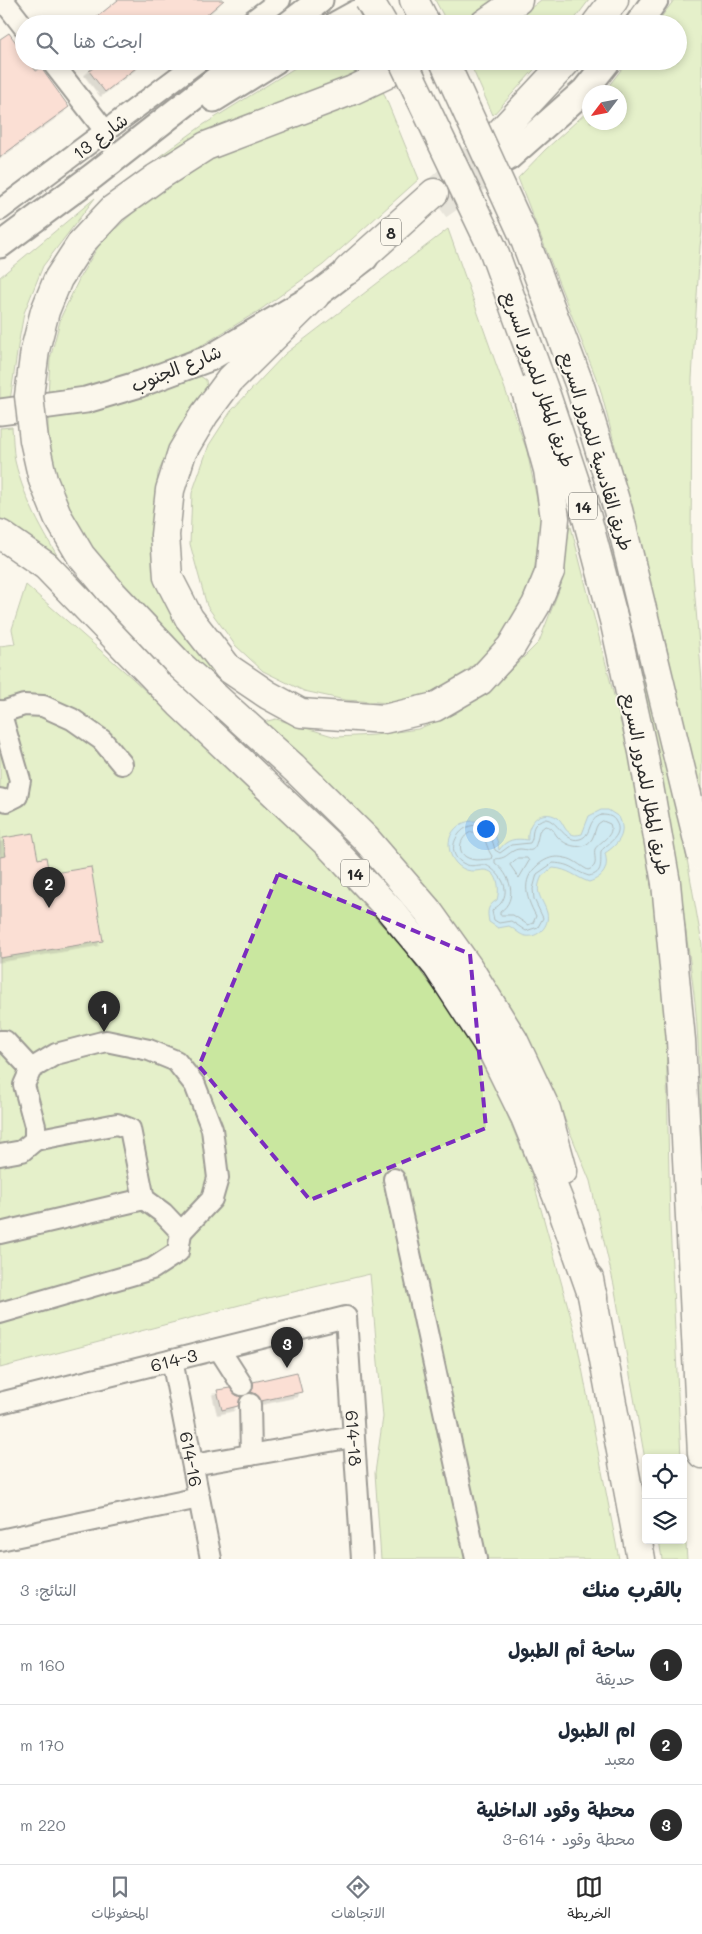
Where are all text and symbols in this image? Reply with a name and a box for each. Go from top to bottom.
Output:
search box [15,15,687,70]
text: ابحث هنا [73,28,143,53]
icon: search [33,29,61,57]
north arrow [582,85,627,130]
street label: شارع 13 [67,107,133,165]
road number: 8 [381,218,401,246]
street label: طريق المطار للمرور السريع [496,287,581,471]
street label: شارع الجنوب [127,339,225,398]
street label: طريق القادسية للمرور السريع [553,348,639,554]
road number: 14 [569,492,597,520]
street label: طريق المطار للمرور السريع [616,691,676,878]
your location [473,816,499,842]
road number: 14 [341,860,369,886]
pin: 2 [33,867,65,908]
pin: 1 [88,991,120,1032]
pin: 3 [271,1327,303,1368]
street label: 614-3 [148,1342,200,1377]
street label: 614-18 [340,1409,368,1467]
street label: 614-16 [174,1429,209,1489]
map controls [642,1454,687,1544]
button: locate [642,1454,687,1499]
button: layers [642,1499,687,1544]
text: بالقرب منك [582,1575,682,1602]
text: النتائج: 3 [20,1579,76,1600]
text: ساحة أم الطبول [508,1637,635,1662]
text: 160 m [20,1654,65,1675]
text: 1 [662,1654,670,1675]
text: حديقة [596,1668,635,1689]
text: ام الطبول [558,1717,635,1742]
text: 170 m [20,1734,64,1755]
text: 2 [662,1734,670,1755]
text: معبد [604,1748,635,1769]
text: محطة وقود الداخلية [476,1797,635,1822]
text: 220 m [20,1814,66,1835]
text: 3 [661,1814,671,1835]
text: محطة وقود · 614-3 [503,1828,635,1849]
tab: المحفوظات [91,1873,149,1926]
tab: الاتجاهات [331,1873,385,1926]
tab: الخريطة [567,1873,611,1926]

